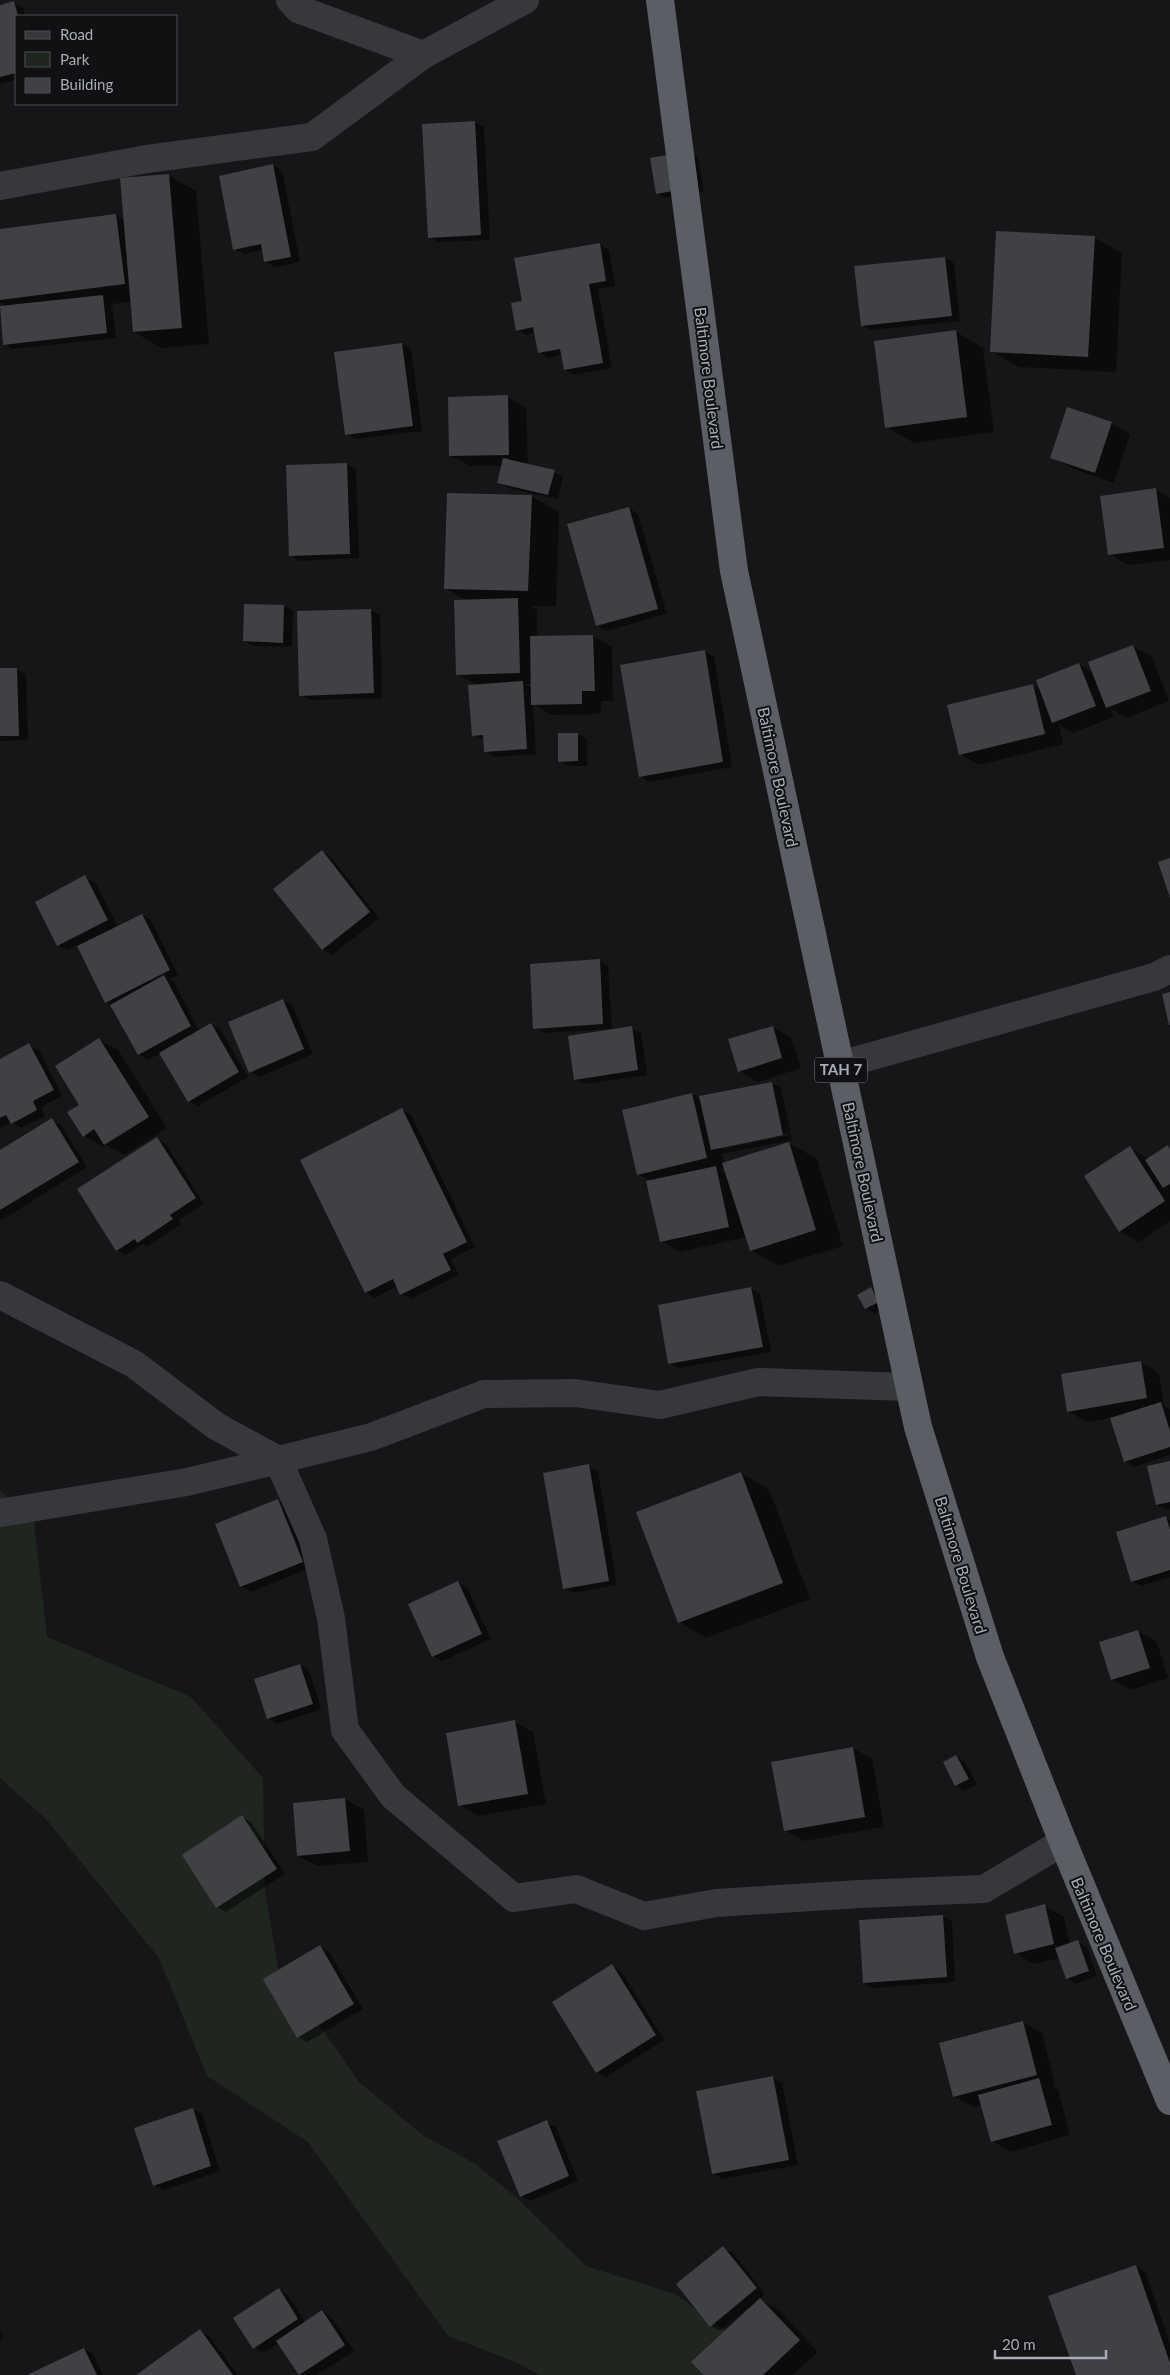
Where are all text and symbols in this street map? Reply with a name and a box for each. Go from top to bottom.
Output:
legend [15,15,178,105]
text: Road [60,25,93,43]
text: Park [60,50,90,68]
text: Building [60,75,113,93]
street label: Baltimore Boulevard [691,306,728,450]
street label: Baltimore Boulevard [754,705,803,849]
road number: TAH 7 [815,1058,867,1082]
street label: Baltimore Boulevard [839,1100,888,1244]
street label: Baltimore Boulevard [932,1494,991,1636]
street label: Baltimore Boulevard [1068,1874,1141,2013]
scale bar [995,2328,1106,2360]
text: 20 m [1002,2335,1036,2353]

